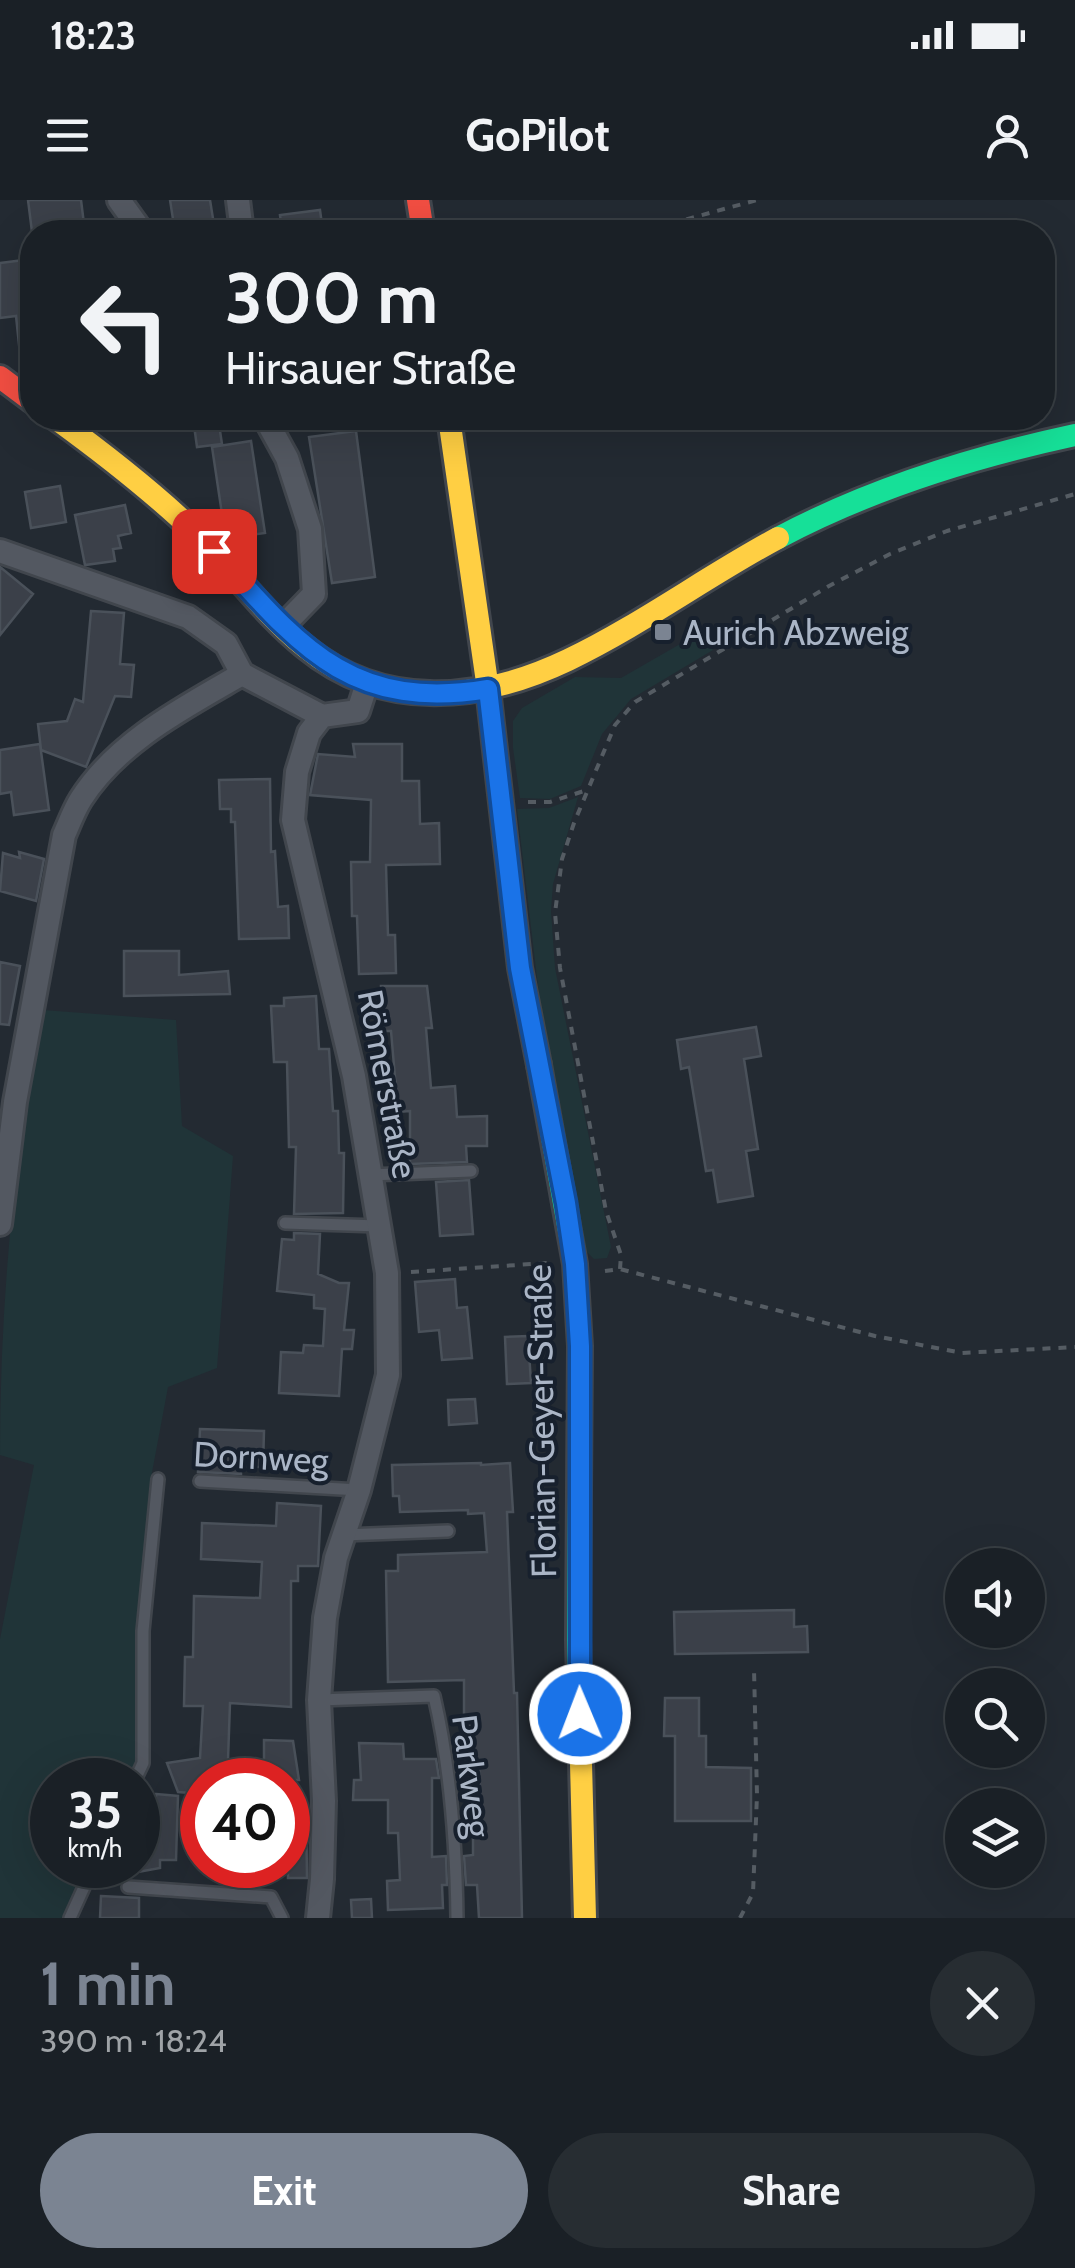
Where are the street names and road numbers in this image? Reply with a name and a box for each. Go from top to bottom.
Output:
street label: Römerstraße [349,986,427,1182]
street label: Florian-Geyer-Straße [517,1264,565,1578]
street label: Dornweg [192,1432,330,1482]
street label: Parkweg [443,1712,501,1841]

